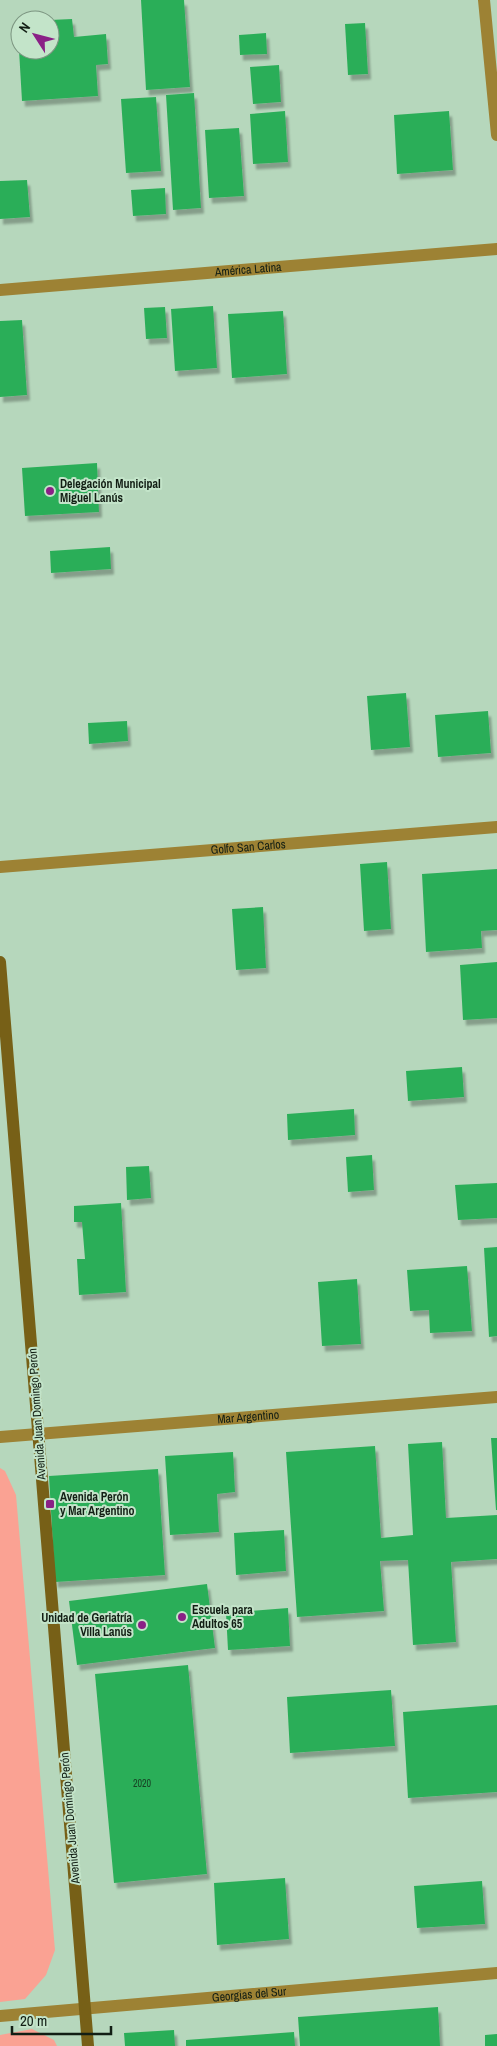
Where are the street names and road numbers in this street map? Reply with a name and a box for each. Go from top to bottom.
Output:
street label: América Latina [213,259,283,280]
street label: Golfo San Carlos [210,836,286,858]
street label: Avenida Juan Domingo Perón [24,1348,50,1481]
street label: Mar Argentino [217,1407,280,1427]
street label: Avenida Juan Domingo Perón [56,1752,84,1885]
street label: Georgias del Sur [211,1983,288,2006]

